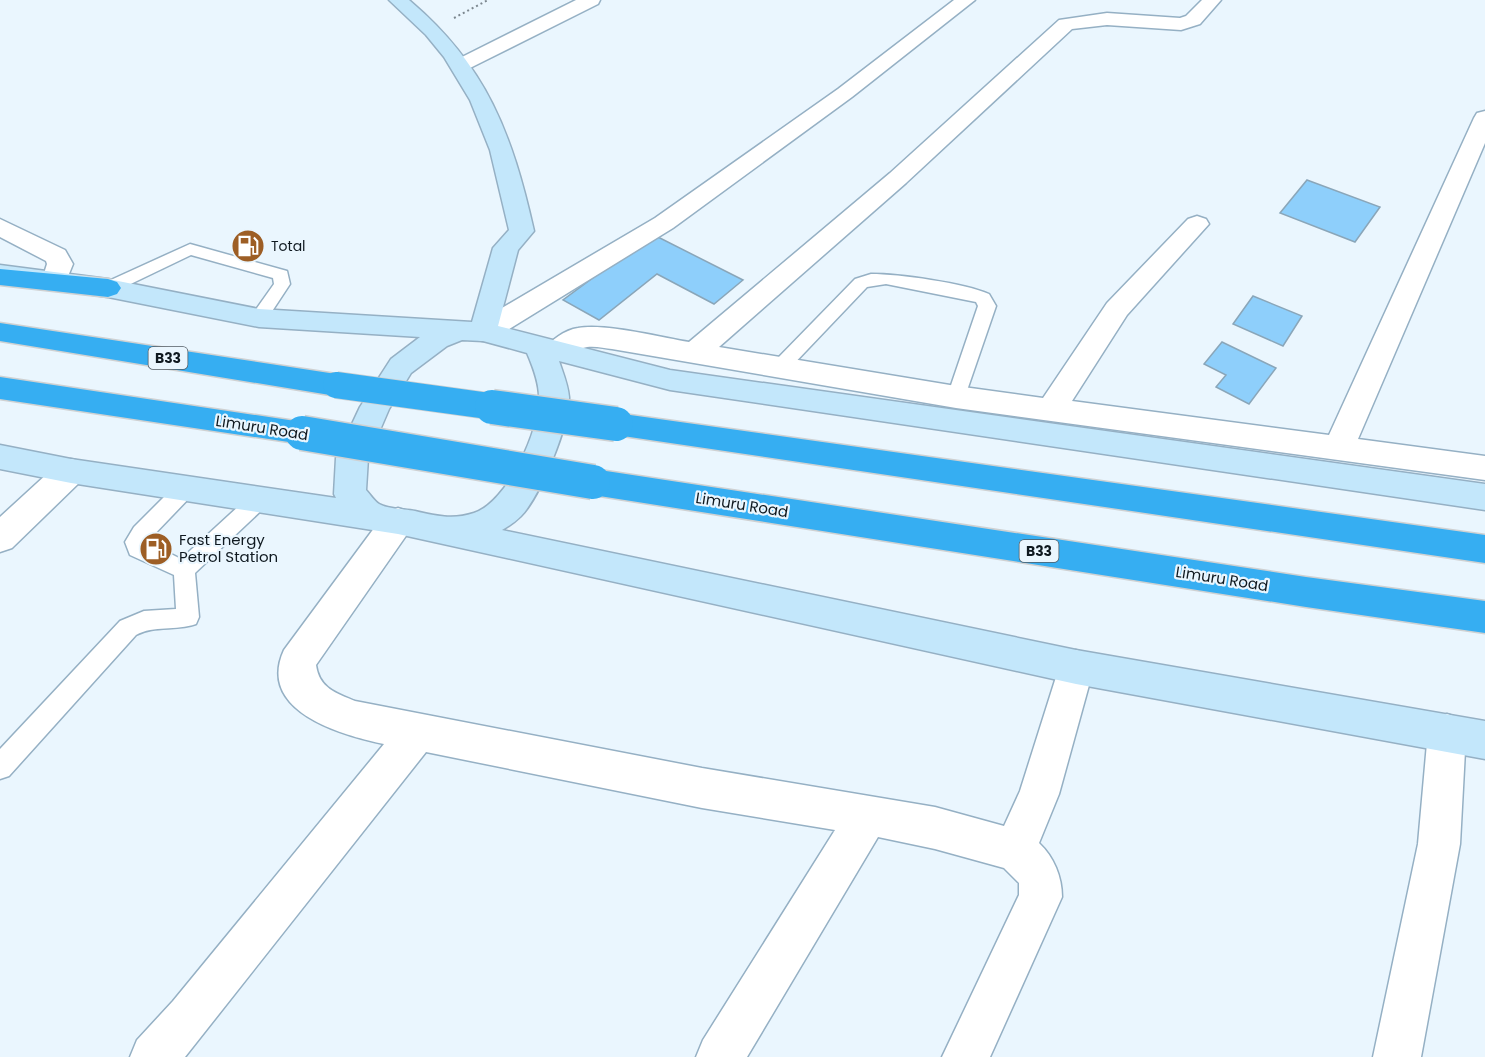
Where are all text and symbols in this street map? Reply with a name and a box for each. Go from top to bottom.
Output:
fuel station icon: Total [230,228,266,264]
place label: Total [271,236,306,256]
road number: B33 [148,347,188,369]
street label: Limuru Road [214,410,310,445]
street label: Limuru Road [694,487,790,522]
place label: Fast Energy Petrol Station [179,529,278,567]
fuel station icon: Fast Energy Petrol Station [138,531,174,567]
road number: B33 [1020,540,1058,562]
street label: Limuru Road [1174,561,1270,596]

